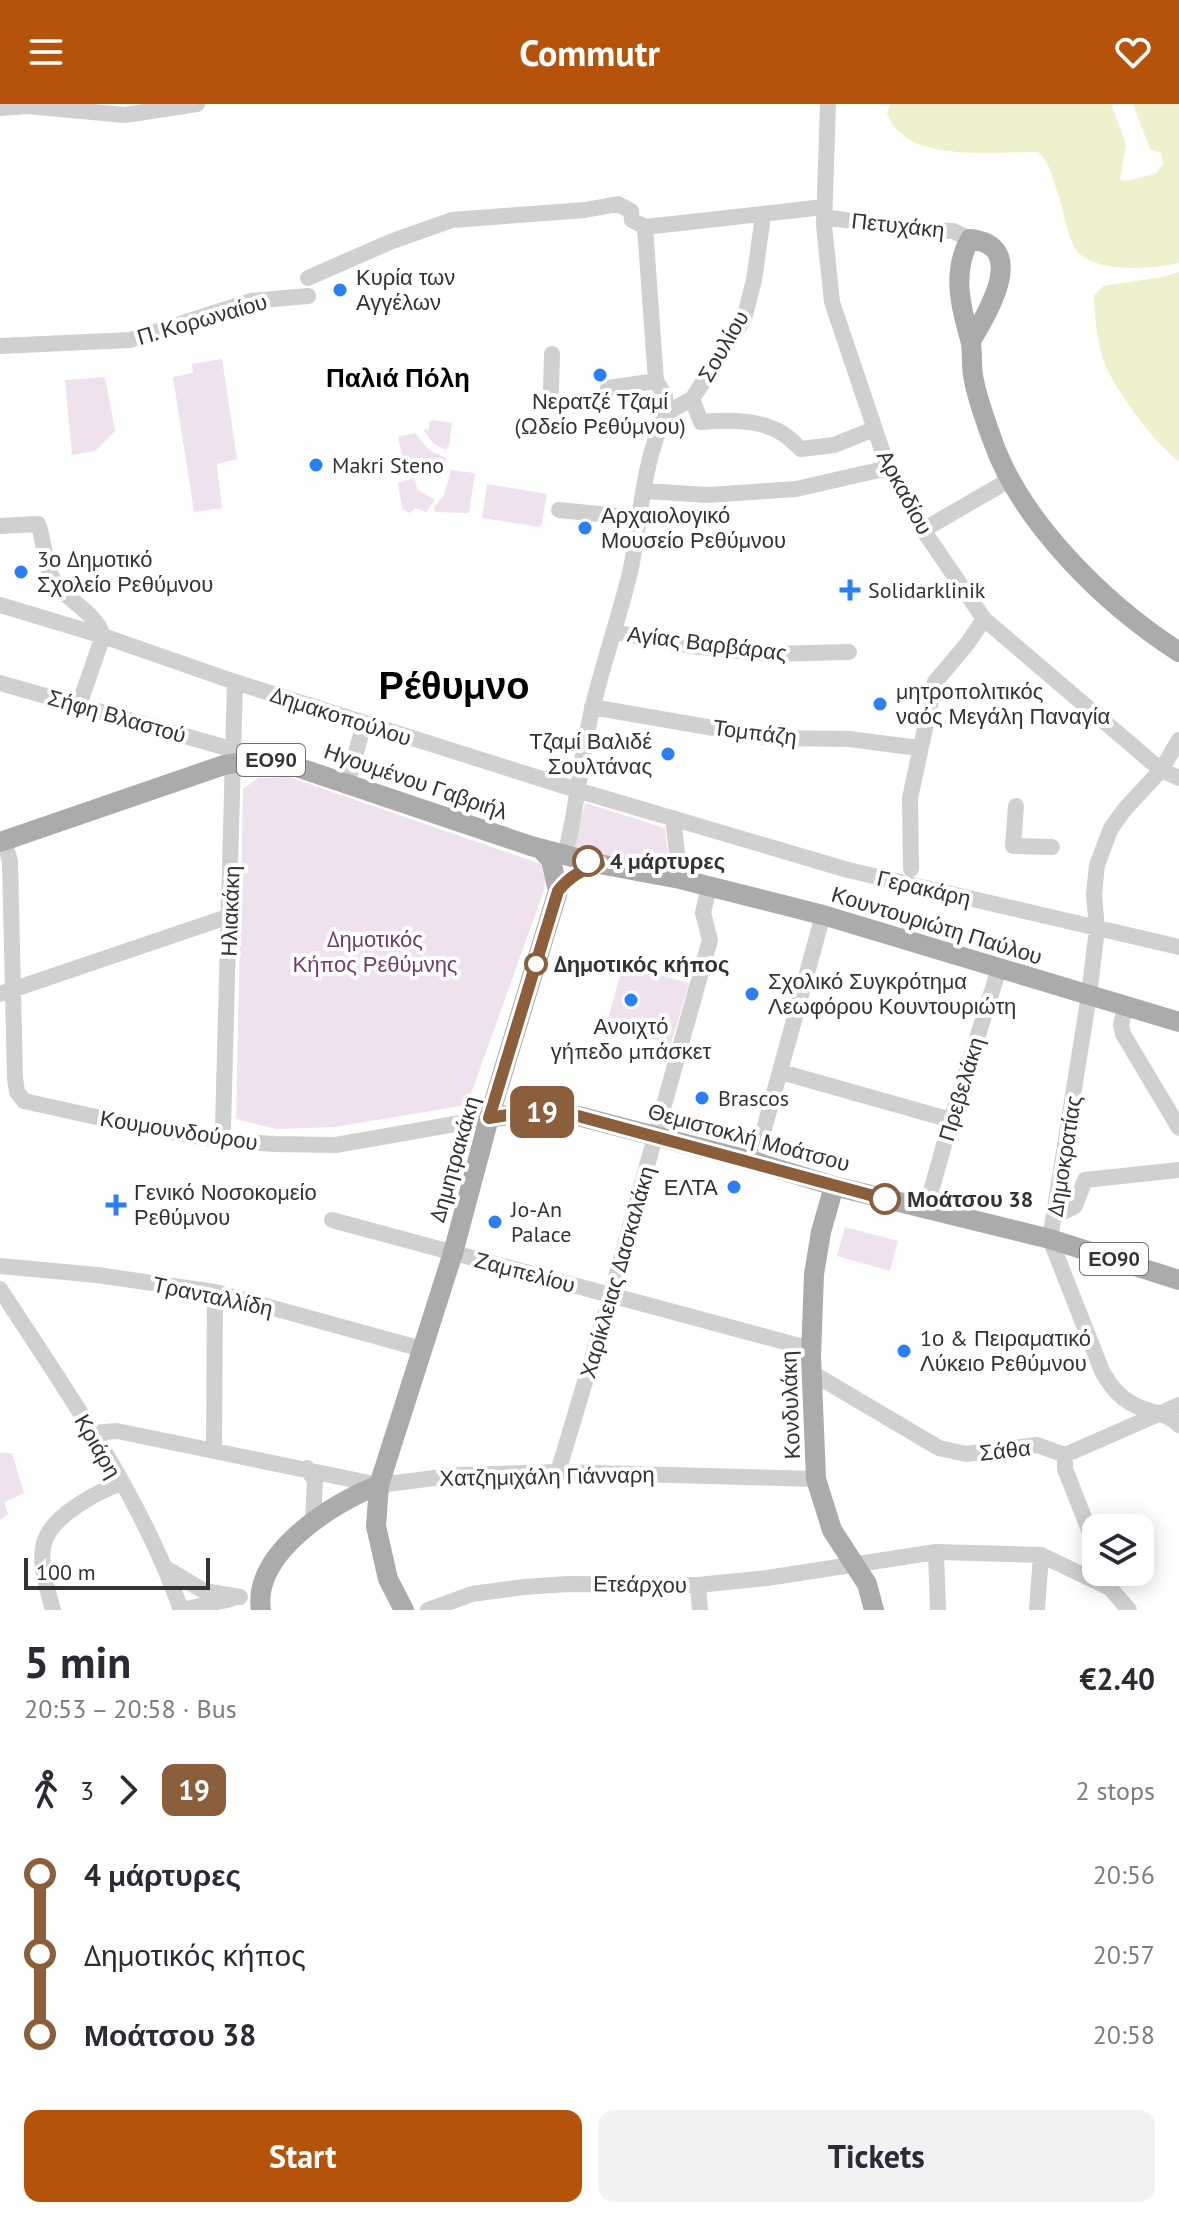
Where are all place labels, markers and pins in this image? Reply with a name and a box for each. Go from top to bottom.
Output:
place label: Κυρία των Αγγέλων [356,263,455,316]
marker: Κυρία των Αγγέλων [331,281,349,299]
marker: Νερατζέ Τζαμί (Ωδείο Ρεθύμνου) [591,366,609,384]
place label: Νερατζέ Τζαμί (Ωδείο Ρεθύμνου) [514,387,686,440]
place label: Makri Steno [332,451,444,479]
marker: Makri Steno [307,456,325,474]
place label: Αρχαιολογικό Μουσείο Ρεθύμνου [601,501,786,554]
marker: Αρχαιολογικό Μουσείο Ρεθύμνου [576,519,594,537]
place label: 3ο Δημοτικό Σχολείο Ρεθύμνου [37,545,213,598]
marker: 3ο Δημοτικό Σχολείο Ρεθύμνου [12,563,30,581]
place label: Solidarklinik [868,576,986,604]
marker: Solidarklinik [839,579,861,601]
place label: μητροπολιτικός ναός Μεγάλη Παναγία [896,677,1111,730]
marker: μητροπολιτικός ναός Μεγάλη Παναγία [871,695,889,713]
place label: Τζαμί Βαλιδέ Σουλτάνας [529,727,652,780]
marker: Τζαμί Βαλιδέ Σουλτάνας [659,745,677,763]
marker: 4 μάρτυρες [573,846,603,876]
place label: 4 μάρτυρες [610,847,725,875]
place label: Δημοτικός κήπος [554,950,729,978]
marker: Δημοτικός κήπος [525,953,547,975]
place label: Σχολικό Συγκρότημα Λεωφόρου Κουντουριώτη [768,967,1016,1020]
marker: Σχολικό Συγκρότημα Λεωφόρου Κουντουριώτη [743,985,761,1003]
marker: Ανοιχτό γήπεδο μπάσκετ [622,991,640,1009]
place label: Ανοιχτό γήπεδο μπάσκετ [551,1012,712,1065]
place label: Brascos [718,1084,789,1112]
marker: Brascos [693,1089,711,1107]
place label: ΕΛΤΑ [664,1173,718,1201]
place label: Γενικό Νοσοκομείο Ρεθύμνου [134,1178,317,1231]
marker: ΕΛΤΑ [725,1178,743,1196]
marker: Μοάτσου 38 [870,1184,900,1214]
place label: Μοάτσου 38 [907,1185,1033,1213]
marker: Γενικό Νοσοκομείο Ρεθύμνου [105,1194,127,1216]
place label: Jo-An Palace [510,1195,571,1248]
marker: Jo-An Palace [486,1213,504,1231]
place label: 1ο & Πειραματικό Λύκειο Ρεθύμνου [920,1324,1091,1377]
marker: 1ο & Πειραματικό Λύκειο Ρεθύμνου [895,1342,913,1360]

